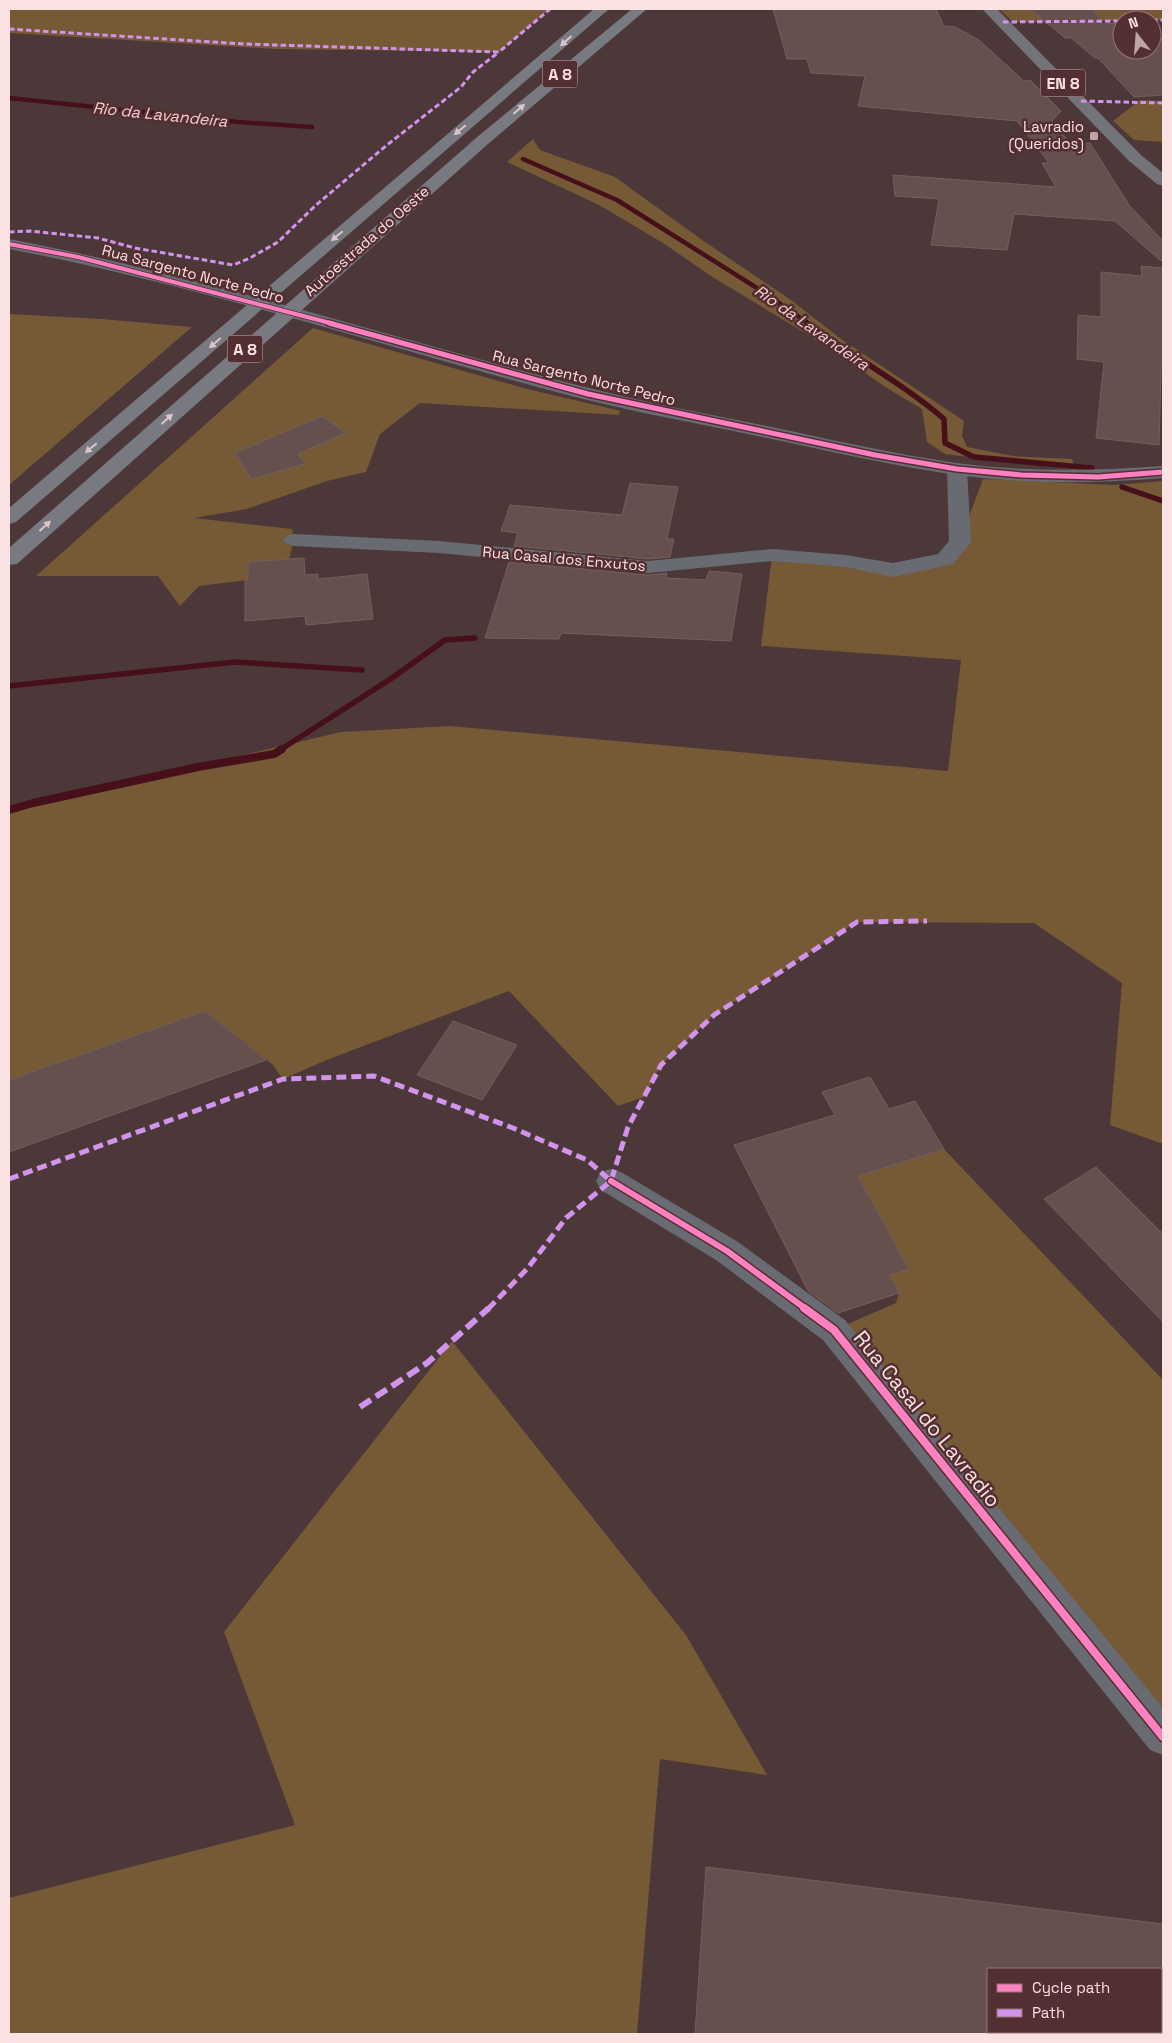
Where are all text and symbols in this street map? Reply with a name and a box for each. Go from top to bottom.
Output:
north arrow [1112,10,1162,60]
text: N [1126,13,1140,33]
one-way arrow [560,35,572,47]
road number: A 8 [542,61,578,88]
road number: EN 8 [1040,70,1086,96]
water label: Rio da Lavandeira [92,97,229,132]
one-way arrow [512,103,525,114]
place label: Lavradio (Queridos) [1009,117,1084,154]
one-way arrow [455,124,467,136]
marker: Lavradio (Queridos) [1088,130,1100,142]
street label: Autoestrada do Oeste [300,181,433,300]
one-way arrow [332,230,344,242]
street label: Rua Sargento Norte Pedro [100,240,286,307]
water label: Rio da Lavandeira [750,280,874,375]
road number: A 8 [228,336,262,362]
one-way arrow [208,337,221,348]
street label: Rua Sargento Norte Pedro [491,346,678,409]
one-way arrow [160,413,173,424]
one-way arrow [85,443,98,454]
one-way arrow [39,520,51,532]
street label: Rua Casal dos Enxutos [482,542,646,575]
street label: Rua Casal do Lavradio [848,1325,1007,1513]
legend [987,1968,1162,2033]
text: Cycle path [1032,1978,1110,1997]
text: Path [1032,2003,1065,2022]

